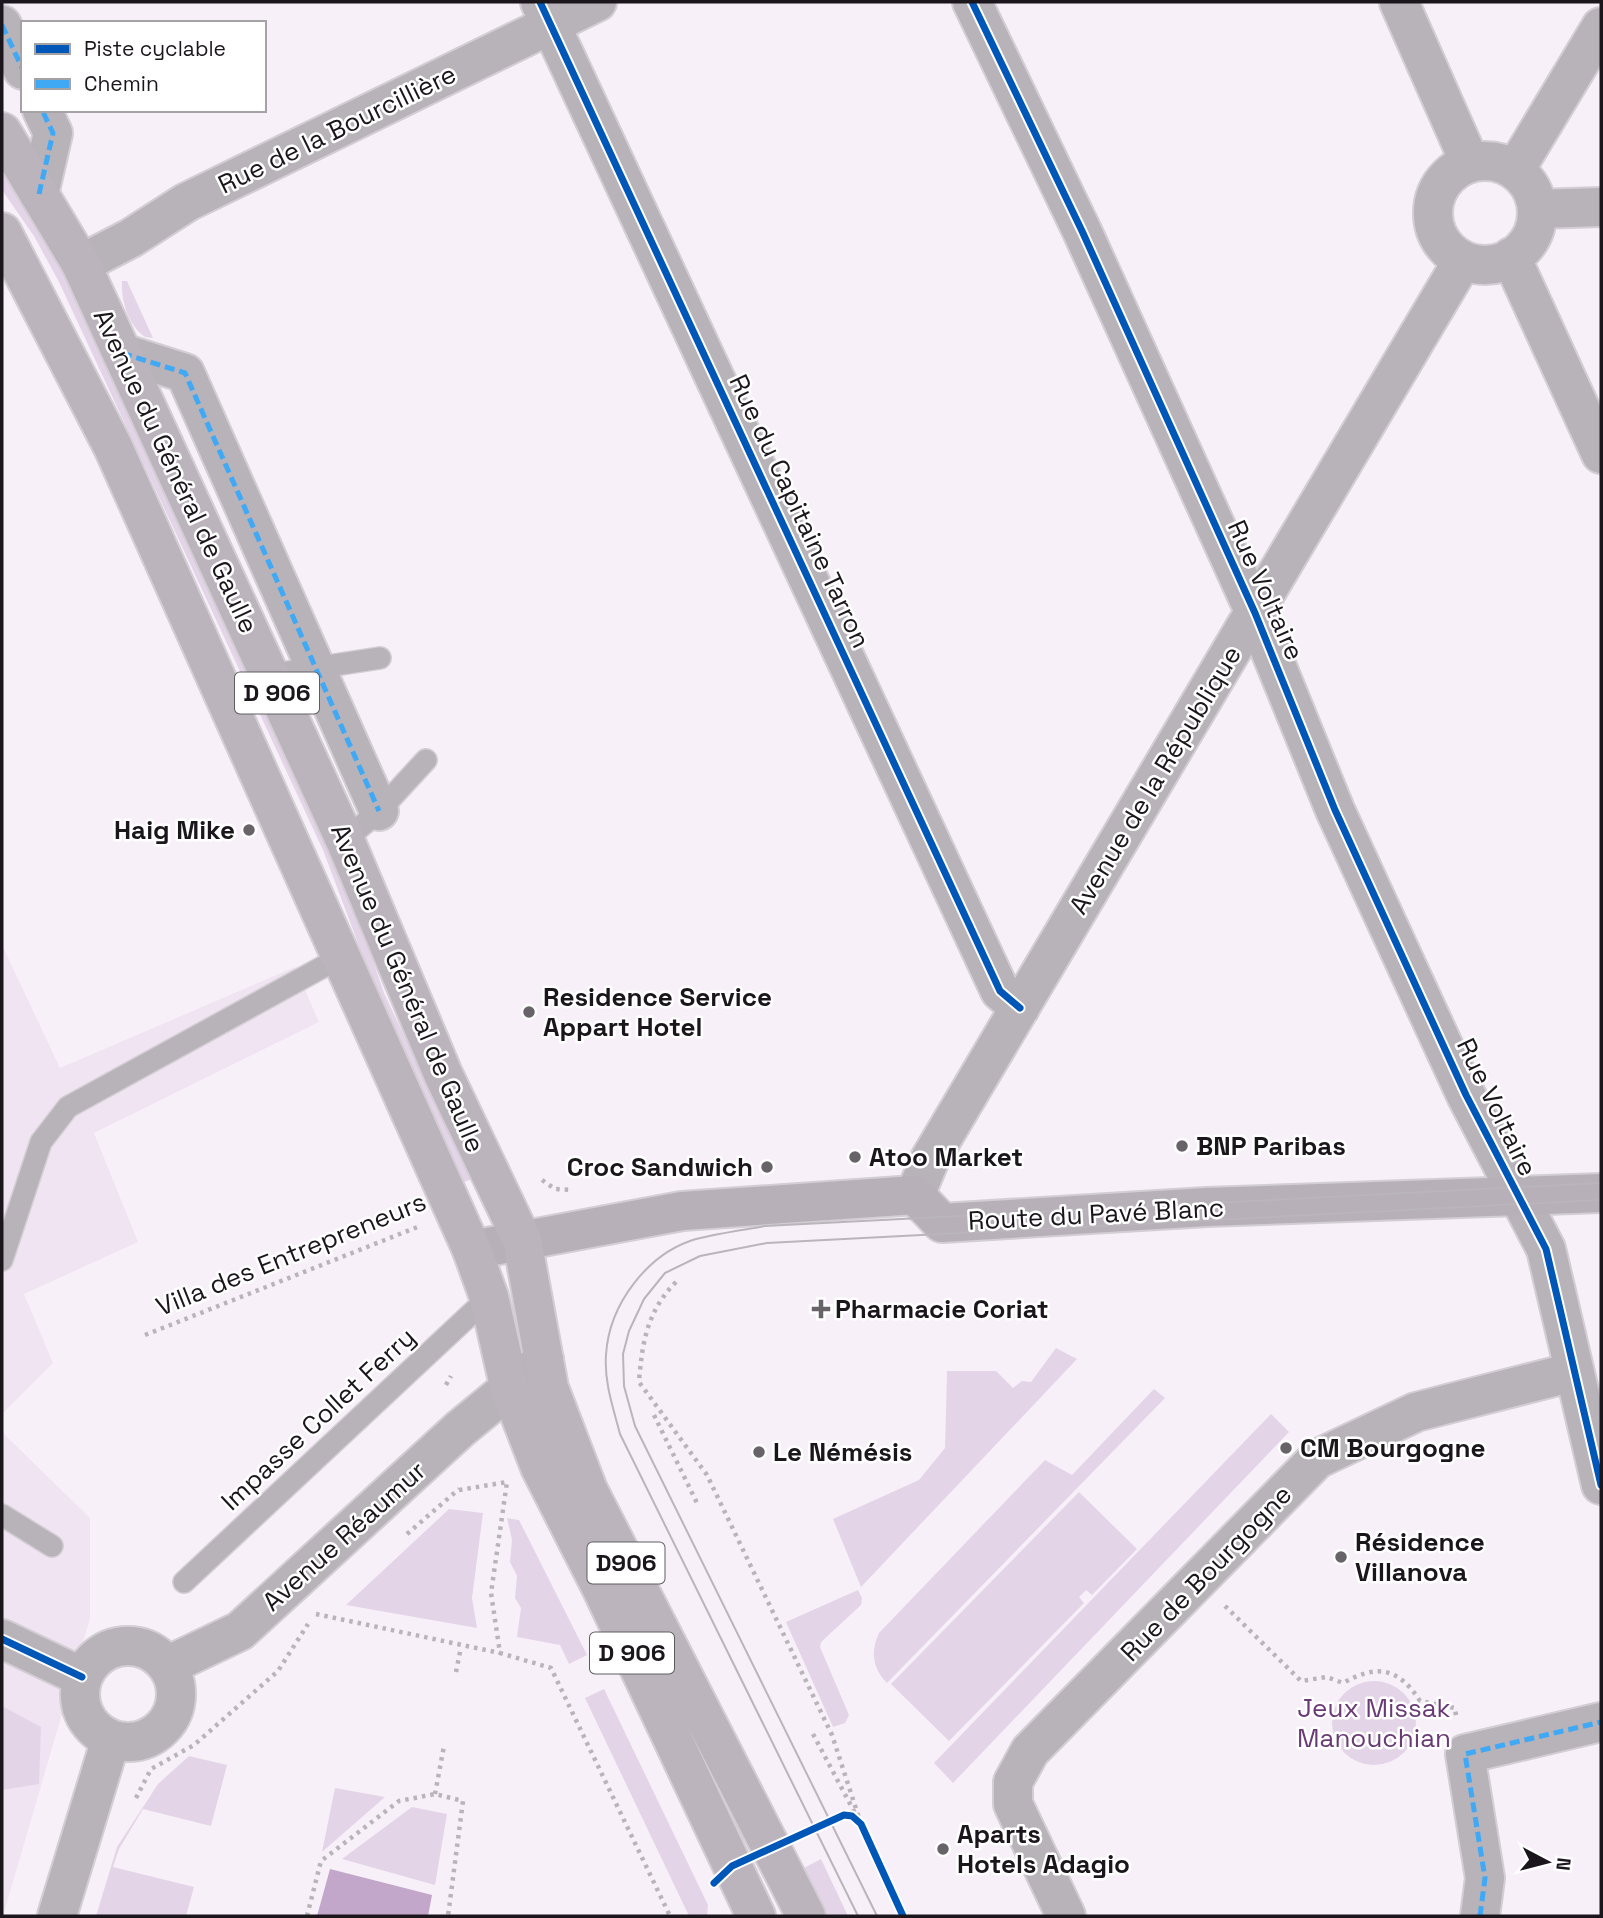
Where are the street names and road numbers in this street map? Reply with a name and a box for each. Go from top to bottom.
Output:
street label: Rue de la Bourcillière [212,57,462,201]
street label: Avenue du Général de Gaulle [86,304,266,638]
street label: Rue du Capitaine Tarron [722,369,878,653]
street label: Rue Voltaire [1220,515,1312,665]
street label: Avenue de la République [1061,640,1249,920]
road number: D 906 [235,672,319,714]
street label: Avenue du Général de Gaulle [323,819,493,1157]
street label: Rue Voltaire [1449,1032,1545,1182]
street label: Villa des Entrepreneurs [151,1184,431,1324]
street label: Route du Pavé Blanc [967,1190,1225,1238]
street label: Impasse Collet Ferry [214,1320,422,1518]
street label: Avenue Réaumur [255,1454,433,1618]
street label: Rue de Bourgogne [1113,1478,1299,1668]
road number: D906 [588,1542,664,1583]
road number: D 906 [590,1632,674,1674]

